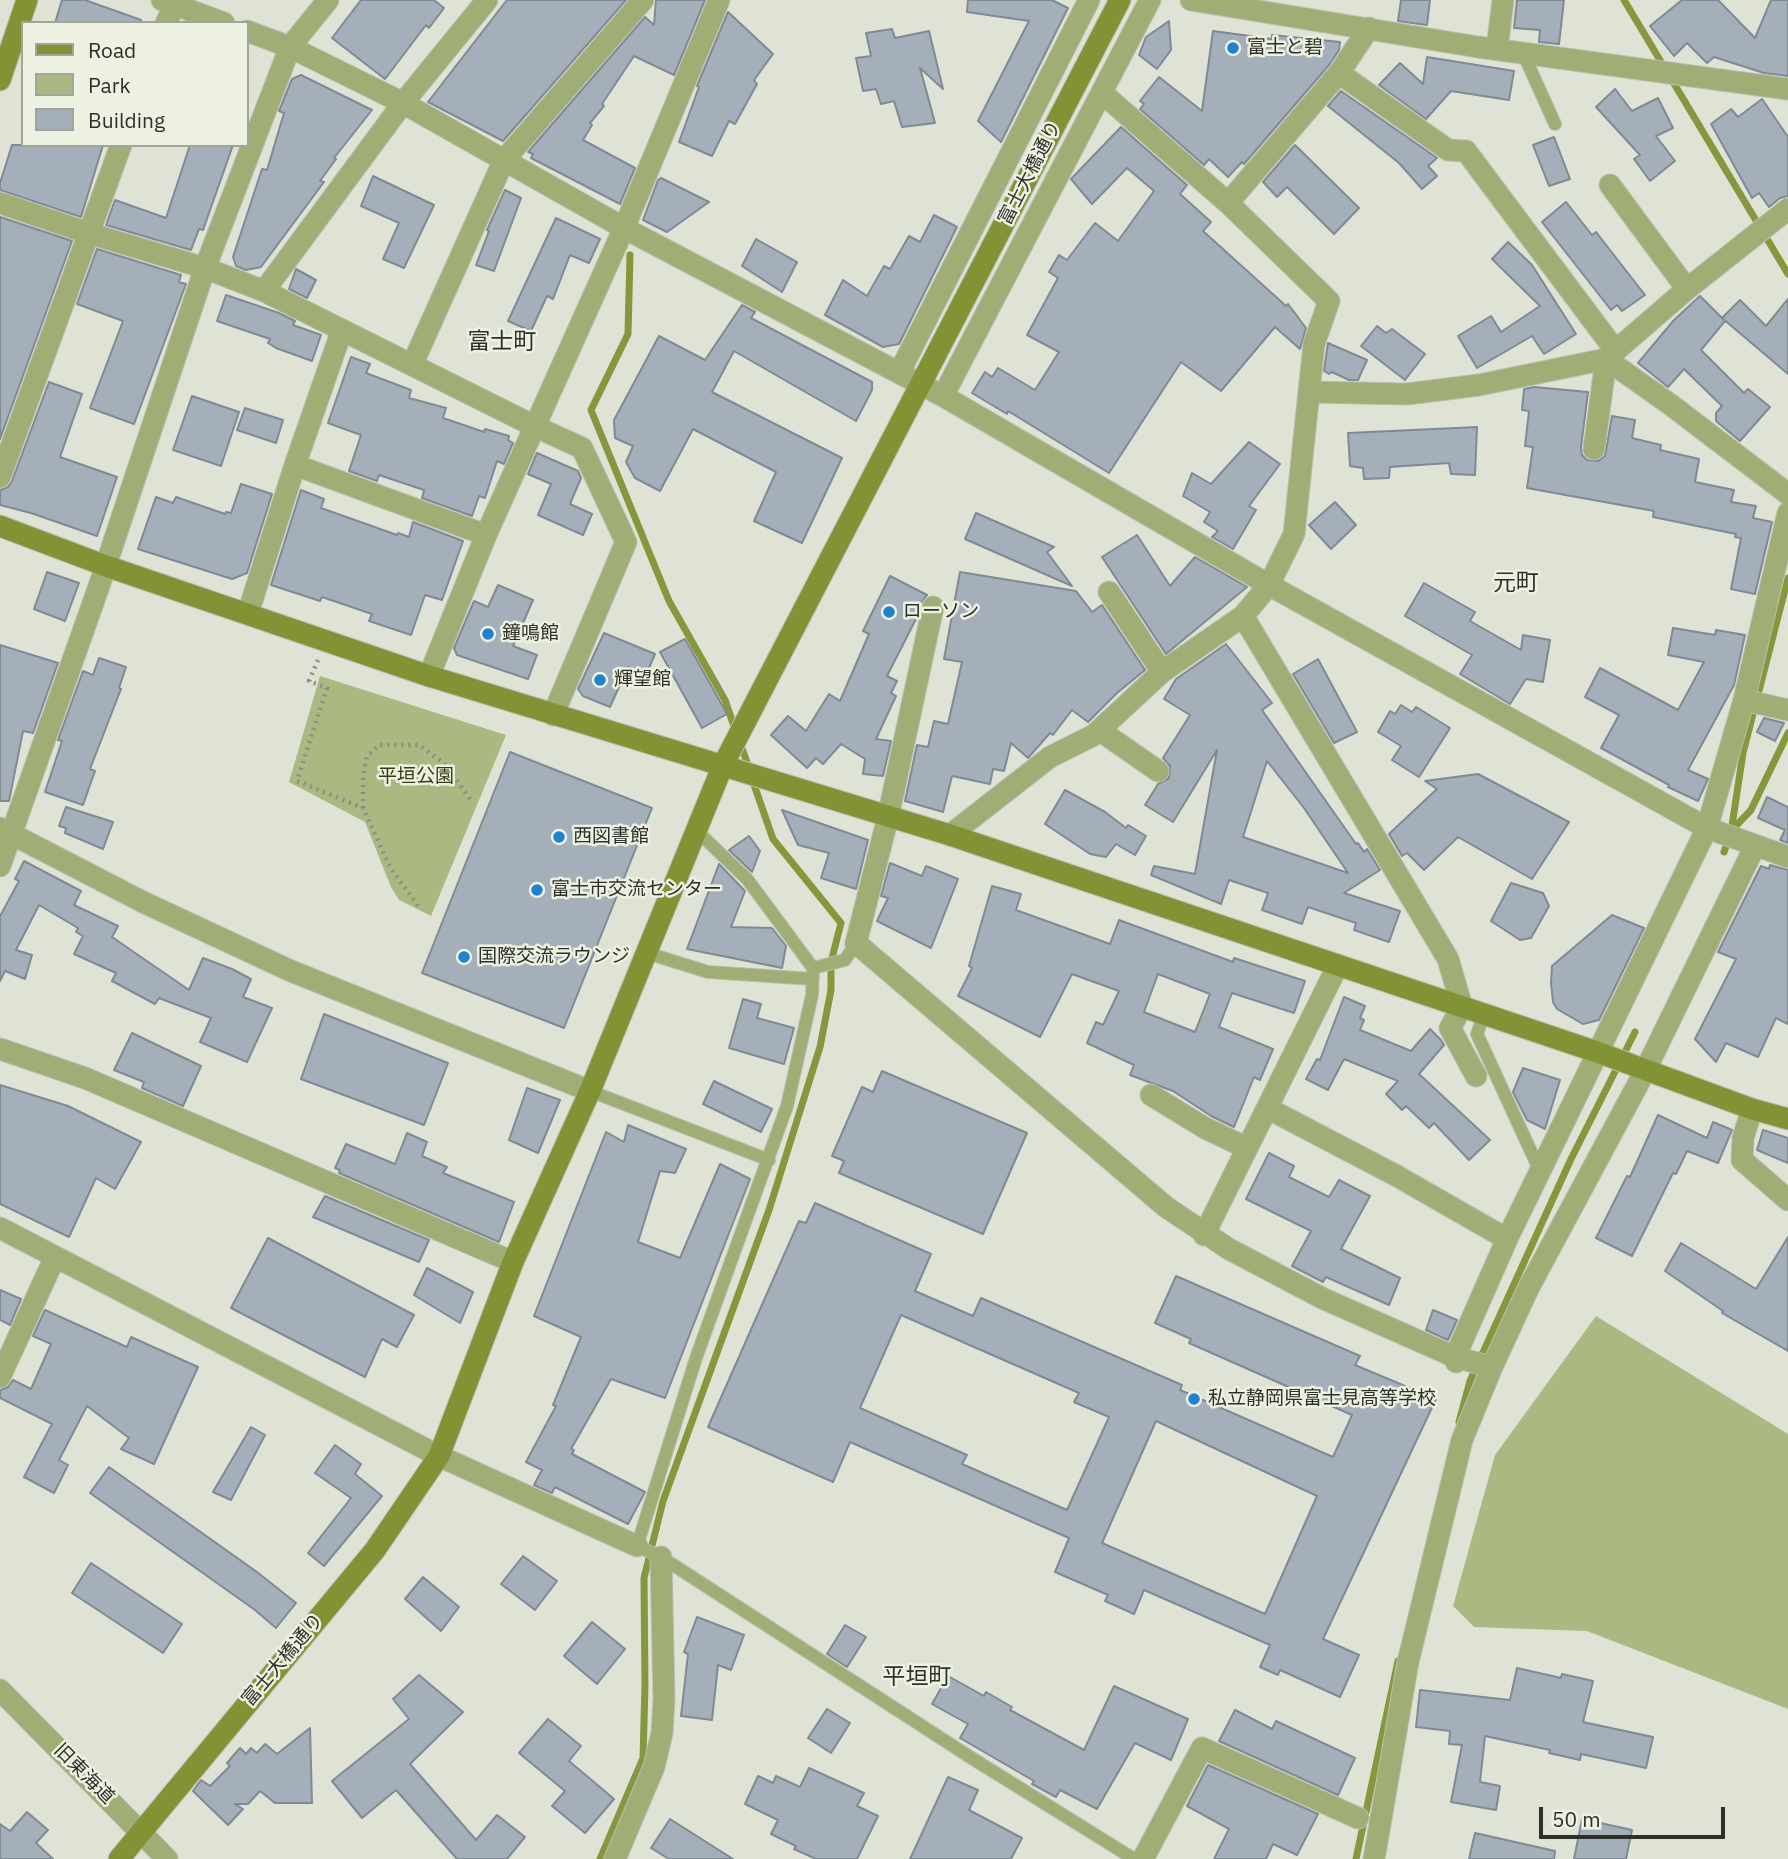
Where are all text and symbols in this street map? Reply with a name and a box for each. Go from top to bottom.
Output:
legend [21,21,248,147]
text: Road [88,36,136,64]
place label: 富士と碧 [1247,37,1323,59]
marker: 富士と碧 [1225,40,1241,56]
text: Park [88,71,131,99]
text: Building [88,106,165,134]
street label: 富士大橋通り [994,117,1066,229]
district label: 富士町 [468,328,536,356]
district label: 元町 [1493,569,1539,597]
place label: ローソン [903,601,979,623]
marker: ローソン [881,604,897,620]
place label: 鐘鳴館 [502,623,559,645]
marker: 鐘鳴館 [480,626,496,642]
place label: 輝望館 [614,669,671,691]
marker: 輝望館 [592,672,608,688]
park label: 平垣公園 [378,766,454,788]
place label: 西図書館 [573,826,649,848]
marker: 西図書館 [551,829,567,845]
place label: 富士市交流センター [551,879,722,901]
marker: 富士市交流センター [529,882,545,898]
place label: 国際交流ラウンジ [478,946,630,968]
marker: 国際交流ラウンジ [456,949,472,965]
place label: 私立静岡県富士見高等学校 [1208,1388,1436,1410]
marker: 私立静岡県富士見高等学校 [1186,1391,1202,1407]
street label: 富士大橋通り [238,1609,328,1711]
district label: 平垣町 [883,1663,951,1691]
street label: 旧東海道 [49,1739,119,1809]
scale bar [1543,1792,1728,1836]
text: 50 m [1552,1805,1601,1833]

